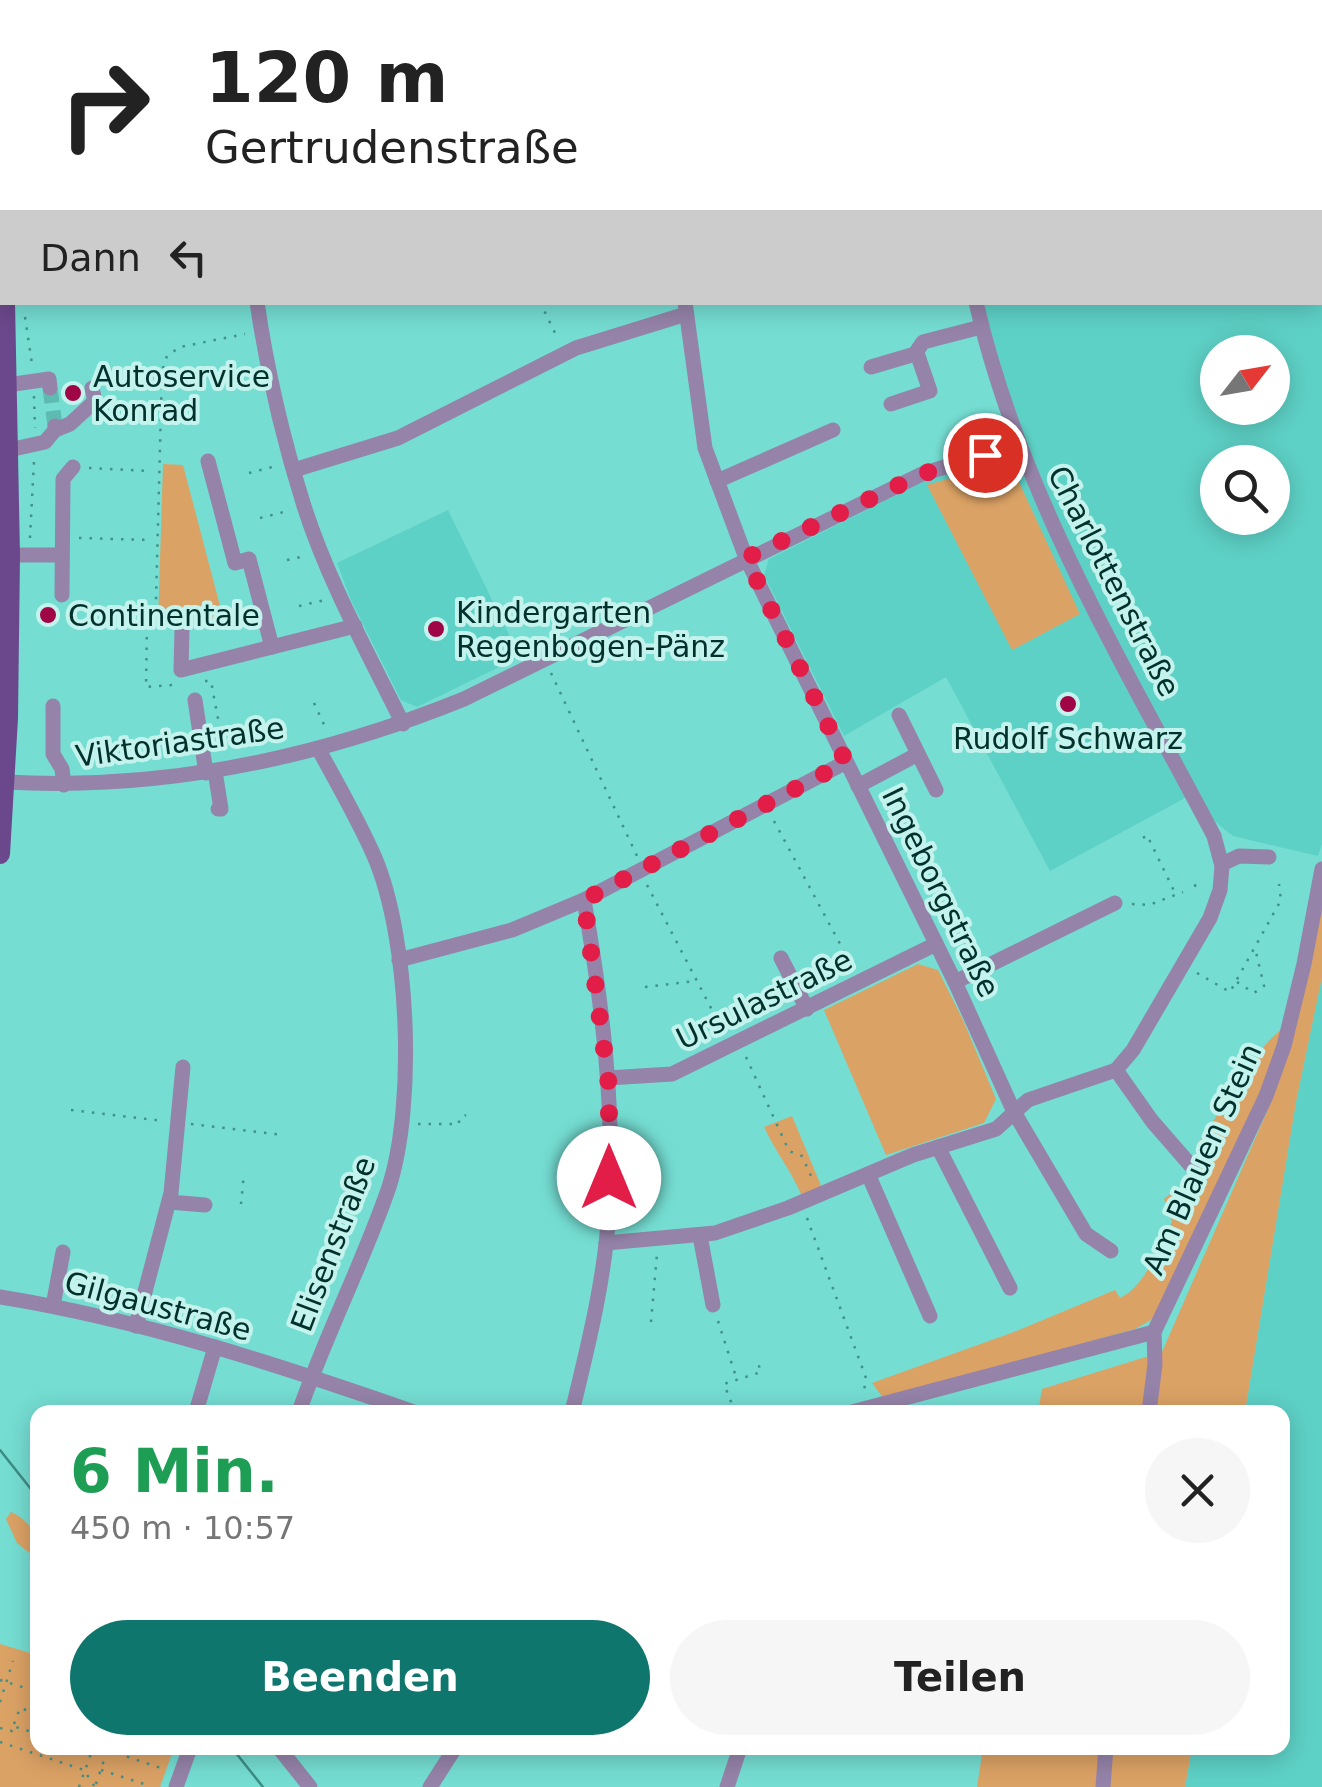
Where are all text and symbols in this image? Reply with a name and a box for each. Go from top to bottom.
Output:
text: 120 m [205,37,448,119]
icon: right [40,40,170,170]
text: Gertrudenstraße [205,121,579,174]
icon: left [161,230,216,285]
text: Dann [40,236,141,280]
north arrow [1200,335,1290,425]
map controls [1200,335,1290,535]
place label: Autoservice Konrad [93,359,270,428]
marker: Autoservice Konrad [62,382,84,404]
pin [943,413,1028,498]
icon: arrive [958,428,1013,483]
button: search [1200,445,1290,535]
street label: Charlottenstraße [1041,460,1187,702]
place label: Kindergarten Regenbogen-Pänz [456,595,725,664]
place label: Continentale [68,598,260,633]
marker: Continentale [37,604,59,626]
marker: Kindergarten Regenbogen-Pänz [425,618,447,640]
marker: Rudolf Schwarz [1057,693,1079,715]
street label: Viktoriastraße [73,710,287,774]
place label: Rudolf Schwarz [953,721,1183,756]
street label: Ingeborgstraße [875,781,1007,1003]
street label: Ursulastraße [670,941,858,1057]
street label: Am Blauen Stein [1135,1038,1269,1280]
position arrow [557,1126,661,1230]
street label: Elisenstraße [284,1152,382,1336]
street label: Gilgaustraße [61,1264,255,1348]
text: 6 Min. [70,1436,278,1506]
button: close [1145,1438,1250,1543]
text: 450 m · 10:57 [70,1509,295,1547]
button: Beenden [70,1620,650,1735]
button: Teilen [670,1620,1250,1735]

